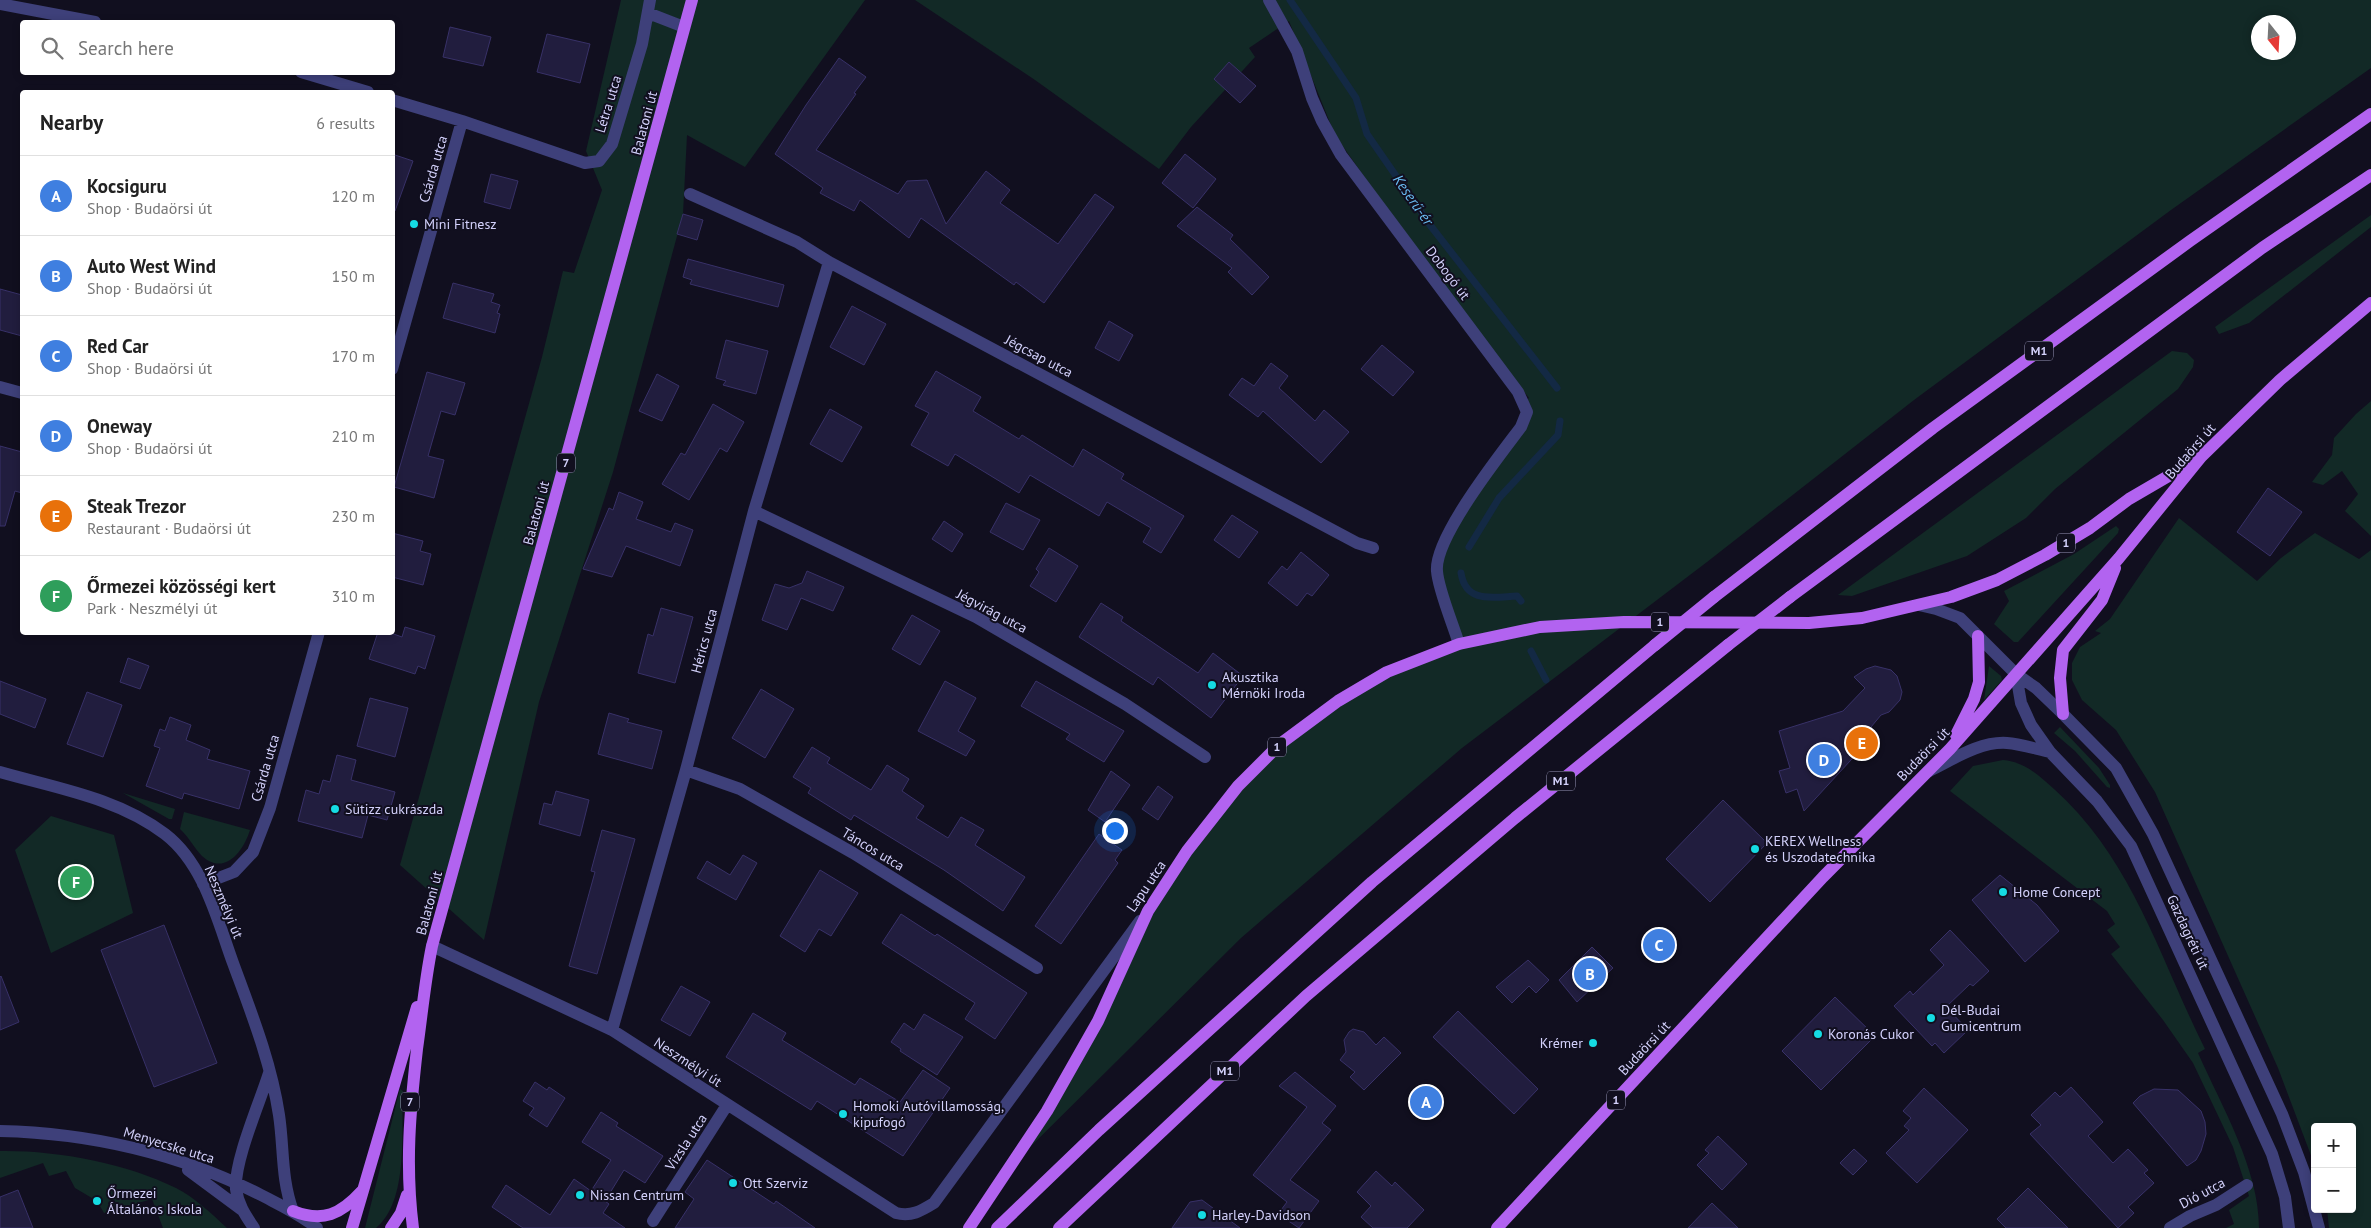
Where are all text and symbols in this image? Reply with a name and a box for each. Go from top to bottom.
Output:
north arrow [2251,15,2296,60]
search box [20,20,395,75]
icon: search [38,34,66,62]
text: Search here [78,36,174,60]
street label: Létra utca [591,73,625,135]
street label: Balatoni út [627,89,661,157]
text: Nearby [40,109,103,136]
text: 6 results [316,113,375,133]
street label: Csárda utca [415,133,451,205]
water label: Keserű-ér [1389,171,1438,230]
text: Kocsiguru [87,174,167,198]
text: A [51,186,61,206]
text: 120 m [332,186,375,206]
text: Shop · Budaörsi út [87,198,212,218]
place label: Mini Fitnesz [424,215,497,233]
marker: Mini Fitnesz [408,218,420,230]
street label: Dobogó út [1422,243,1474,304]
text: Auto West Wind [87,254,216,278]
text: B [51,266,61,286]
text: 150 m [332,266,375,286]
text: Shop · Budaörsi út [87,278,212,298]
street label: Jégcsap utca [1001,330,1076,381]
text: Red Car [87,334,148,358]
road number: M1 [2025,342,2053,361]
text: C [52,346,60,366]
text: 170 m [332,346,375,366]
text: Shop · Budaörsi út [87,358,212,378]
text: Oneway [87,414,152,438]
street label: Budaörsi út [2161,419,2219,483]
text: D [51,426,61,446]
text: 210 m [332,426,375,446]
text: Shop · Budaörsi út [87,438,212,458]
road number: 7 [557,453,575,472]
street label: Balatoni út [519,479,553,547]
text: Steak Trezor [87,494,186,518]
text: E [52,506,60,526]
text: 230 m [332,506,375,526]
text: Restaurant · Budaörsi út [87,518,251,538]
road number: 1 [2057,534,2075,552]
text: Őrmezei közösségi kert [87,574,276,598]
street label: Jégvirág utca [953,584,1030,637]
text: F [52,586,60,606]
text: 310 m [332,586,375,606]
text: Park · Neszmélyi út [87,598,217,618]
street label: Hérics utca [687,607,721,675]
road number: 1 [1651,612,1669,632]
place label: Akusztika Mérnöki Iroda [1222,668,1305,702]
marker: Akusztika Mérnöki Iroda [1206,679,1218,691]
street label: Budaörsi út [1893,723,1953,785]
pin: E [1846,724,1878,762]
street label: Csárda utca [247,732,283,804]
road number: 1 [1268,738,1286,756]
pin: D [1808,741,1840,779]
road number: M1 [1547,771,1575,790]
place label: Sütizz cukrászda [345,800,443,818]
marker: Sütizz cukrászda [329,803,341,815]
your location [1102,818,1128,844]
street label: Táncos utca [838,823,908,875]
place label: KEREX Wellness és Uszodatechnika [1765,832,1875,866]
marker: KEREX Wellness és Uszodatechnika [1749,843,1761,855]
street label: Lapu utca [1122,857,1170,915]
pin: F [60,863,92,901]
street label: Neszmélyi út [201,863,248,941]
street label: Balatoni út [412,869,446,937]
place label: Home Concept [2013,883,2100,901]
marker: Home Concept [1997,886,2009,898]
street label: Gazdagréti út [2163,892,2213,972]
pin: C [1643,926,1675,964]
pin: B [1574,955,1606,993]
place label: Dél-Budai Gumicentrum [1941,1001,2021,1035]
marker: Dél-Budai Gumicentrum [1925,1012,1937,1024]
street label: Budaörsi út [1614,1017,1674,1079]
place label: Koronás Cukor [1828,1025,1914,1043]
marker: Koronás Cukor [1812,1028,1824,1040]
street label: Neszmélyi út [651,1033,726,1091]
place label: Krémer [1540,1034,1583,1052]
marker: Krémer [1587,1037,1599,1049]
road number: M1 [1211,1062,1239,1080]
pin: A [1410,1083,1442,1121]
road number: 1 [1607,1090,1625,1110]
road number: 7 [401,1092,419,1112]
place label: Homoki Autóvillamosság, kipufogó [853,1097,1004,1131]
marker: Homoki Autóvillamosság, kipufogó [837,1108,849,1120]
street label: Vizsla utca [660,1110,711,1175]
street label: Menyecske utca [121,1123,217,1167]
map controls [2311,1123,2356,1213]
button: + [2311,1123,2356,1168]
button: − [2311,1168,2356,1213]
street label: Dió utca [2176,1173,2228,1213]
place label: Ott Szerviz [743,1174,808,1192]
marker: Ott Szerviz [727,1177,739,1189]
place label: Őrmezei Általános Iskola [107,1184,202,1218]
place label: Nissan Centrum [590,1186,684,1204]
marker: Nissan Centrum [574,1189,586,1201]
marker: Őrmezei Általános Iskola [91,1195,103,1207]
place label: Harley-Davidson [1212,1206,1311,1224]
marker: Harley-Davidson [1196,1209,1208,1221]

